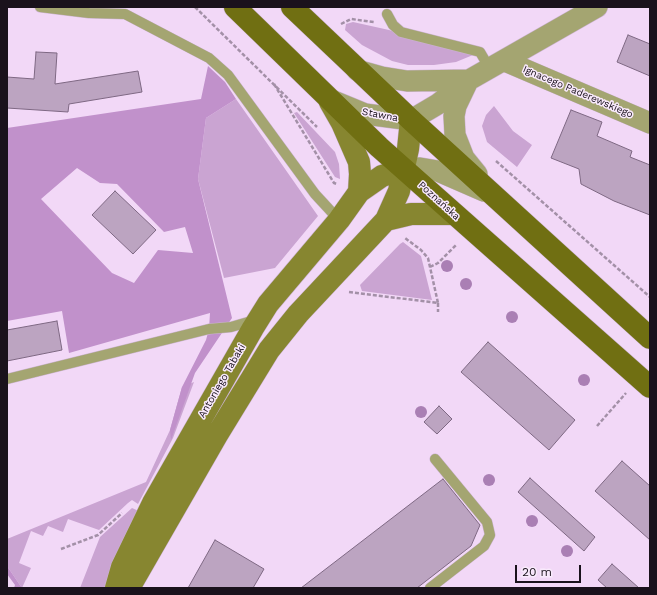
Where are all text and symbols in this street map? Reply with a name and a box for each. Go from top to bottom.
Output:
street label: Ignacego Paderewskiego [521,63,635,121]
street label: Stawna [361,106,399,124]
street label: Poznańska [416,179,462,223]
street label: Antoniego Tabaki [196,342,248,420]
scale bar [517,557,583,583]
text: 20 m [522,565,552,579]

